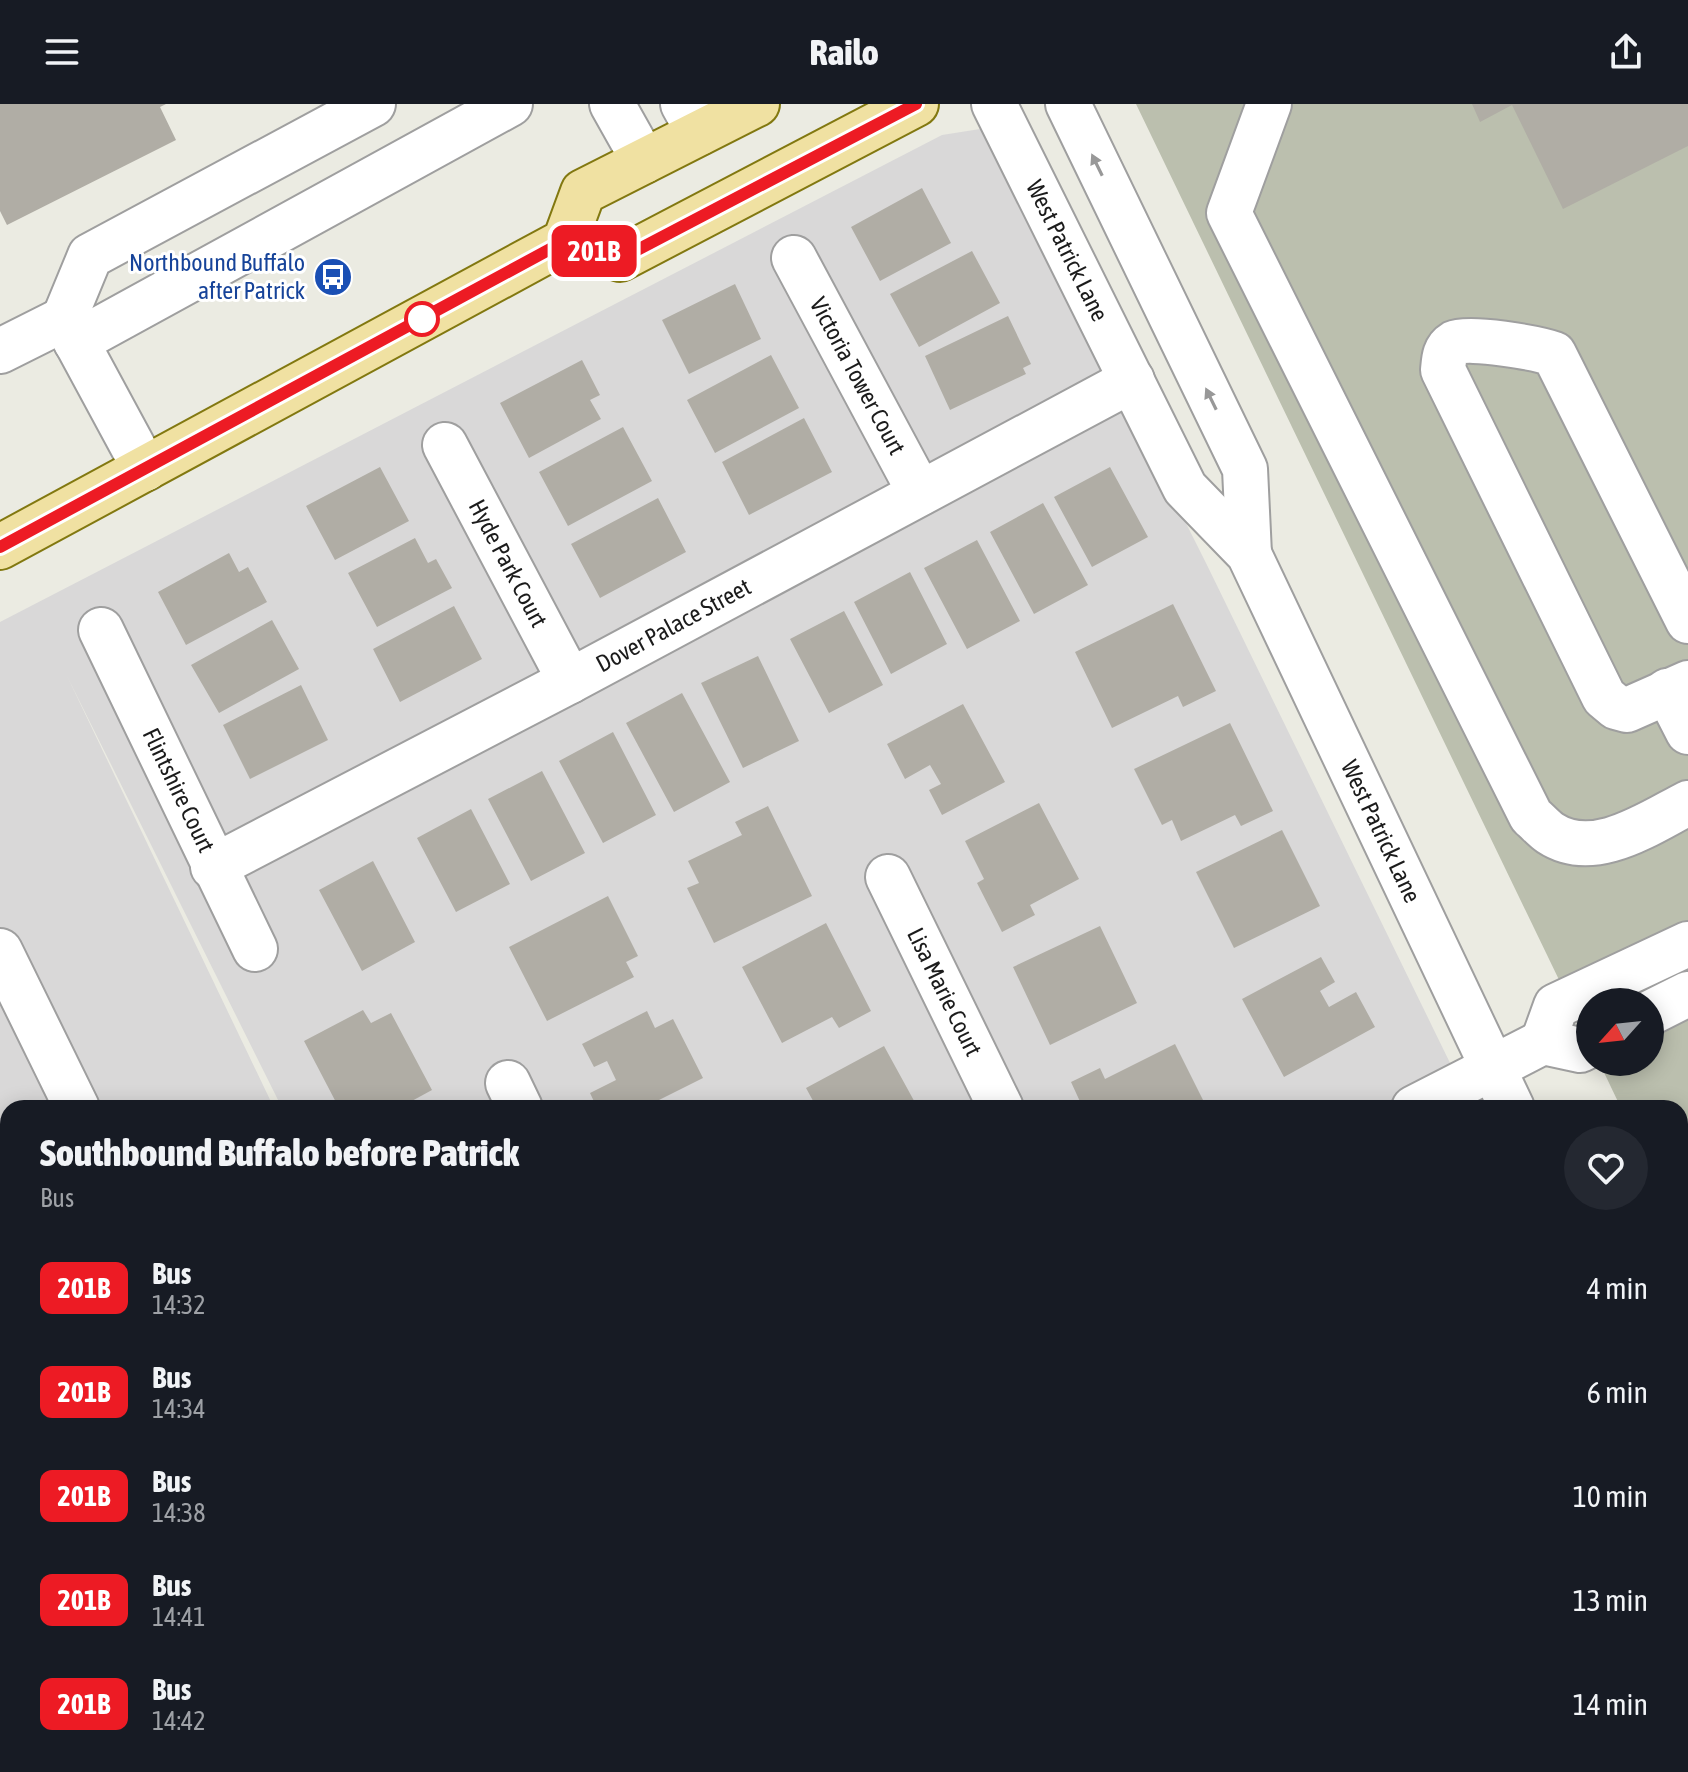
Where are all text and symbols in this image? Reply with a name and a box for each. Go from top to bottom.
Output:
icon: menu [40,30,84,74]
icon: share [1604,30,1648,74]
text: Railo [809,31,879,73]
one-way arrow [1090,153,1104,177]
street label: West Patrick Lane [1021,176,1114,326]
line badge: 201B [538,225,650,277]
text: 201B [568,235,620,267]
place label: Northbound Buffalo after Patrick [129,249,305,304]
bus stop icon: Northbound Buffalo after Patrick [312,256,354,298]
street label: Victoria Tower Court [805,293,911,459]
unlabelled marker [405,302,439,336]
one-way arrow [1204,387,1218,410]
street label: Hyde Park Court [463,495,553,631]
street label: Dover Palace Street [591,573,755,677]
street label: Flintshire Court [137,724,220,857]
street label: West Patrick Lane [1336,756,1426,907]
street label: Lisa Marie Court [902,923,987,1060]
north arrow [1576,988,1664,1076]
map controls [1576,988,1664,1076]
button: heart [1564,1126,1648,1210]
text: Southbound Buffalo before Patrick [40,1131,519,1174]
text: Bus [40,1183,74,1213]
text: Bus [152,1256,191,1290]
text: 4 min [1587,1271,1648,1305]
text: 201B [58,1272,110,1304]
text: 14:32 [152,1290,206,1320]
text: Bus [152,1360,191,1394]
text: 6 min [1587,1375,1648,1409]
text: 201B [58,1376,110,1408]
text: 14:34 [152,1394,206,1424]
text: Bus [152,1464,191,1498]
text: 10 min [1573,1479,1648,1513]
text: 201B [58,1480,110,1512]
text: 14:38 [152,1498,206,1528]
text: Bus [152,1568,191,1602]
text: 13 min [1573,1583,1648,1617]
text: 201B [58,1584,110,1616]
text: 14:41 [152,1602,206,1632]
text: Bus [152,1672,191,1706]
text: 14 min [1573,1687,1648,1721]
text: 201B [58,1688,110,1720]
text: 14:42 [152,1706,206,1736]

